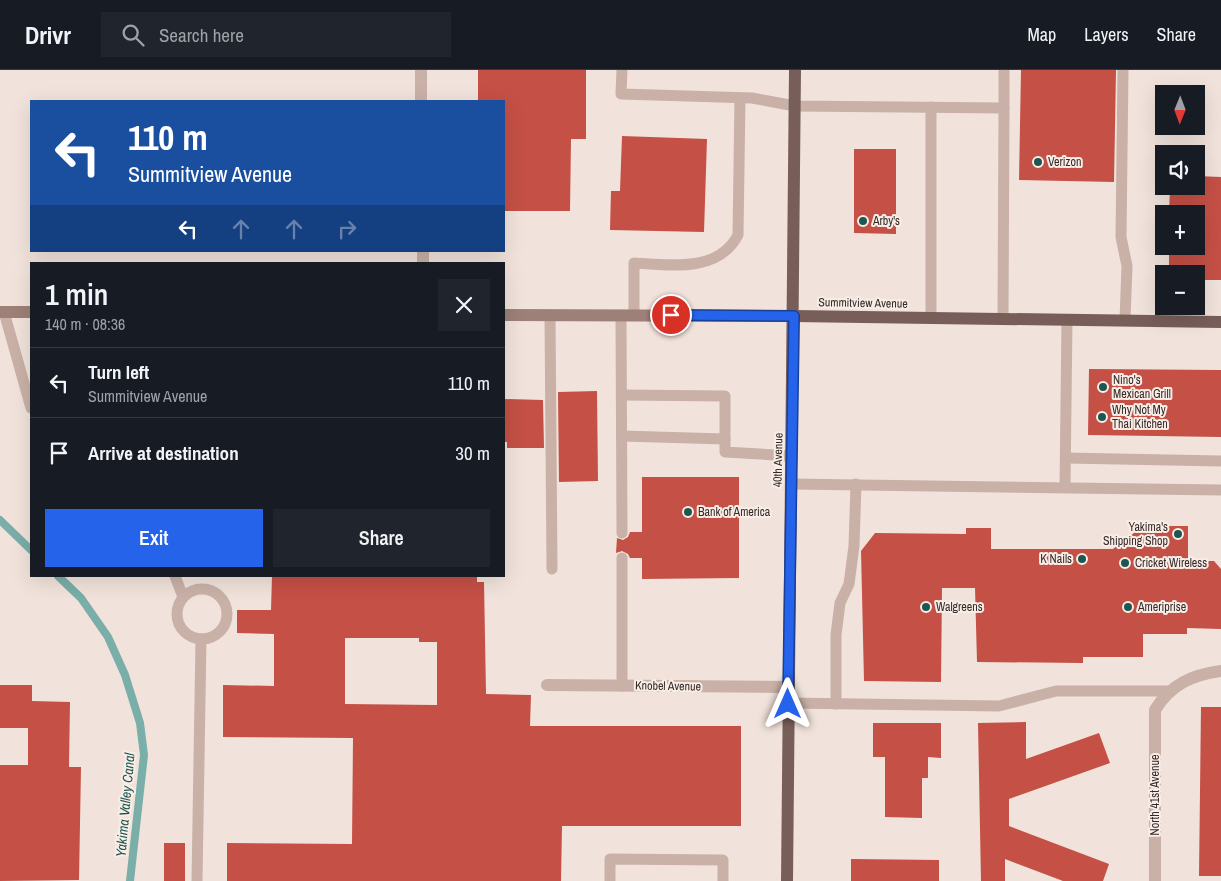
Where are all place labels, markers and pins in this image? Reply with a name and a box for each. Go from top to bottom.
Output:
place label: Verizon [1048,154,1081,170]
marker: Verizon [1032,156,1044,168]
place label: Arby's [872,213,900,229]
marker: Arby's [857,215,869,227]
pin [650,294,692,336]
place label: Nino's Mexican Grill [1113,372,1171,402]
marker: Nino's Mexican Grill [1097,381,1109,393]
place label: Why Not My Thai Kitchen [1112,402,1168,432]
marker: Why Not My Thai Kitchen [1096,411,1108,423]
place label: Bank of America [698,504,771,520]
marker: Bank of America [682,506,694,518]
place label: Yakima's Shipping Shop [1103,519,1168,549]
marker: Yakima's Shipping Shop [1172,528,1184,540]
place label: K Nails [1040,551,1072,567]
marker: K Nails [1076,553,1088,565]
place label: Cricket Wireless [1135,555,1207,571]
marker: Cricket Wireless [1119,557,1131,569]
place label: Walgreens [936,599,983,615]
place label: Ameriprise [1137,599,1186,615]
marker: Walgreens [920,601,932,613]
marker: Ameriprise [1122,601,1134,613]

